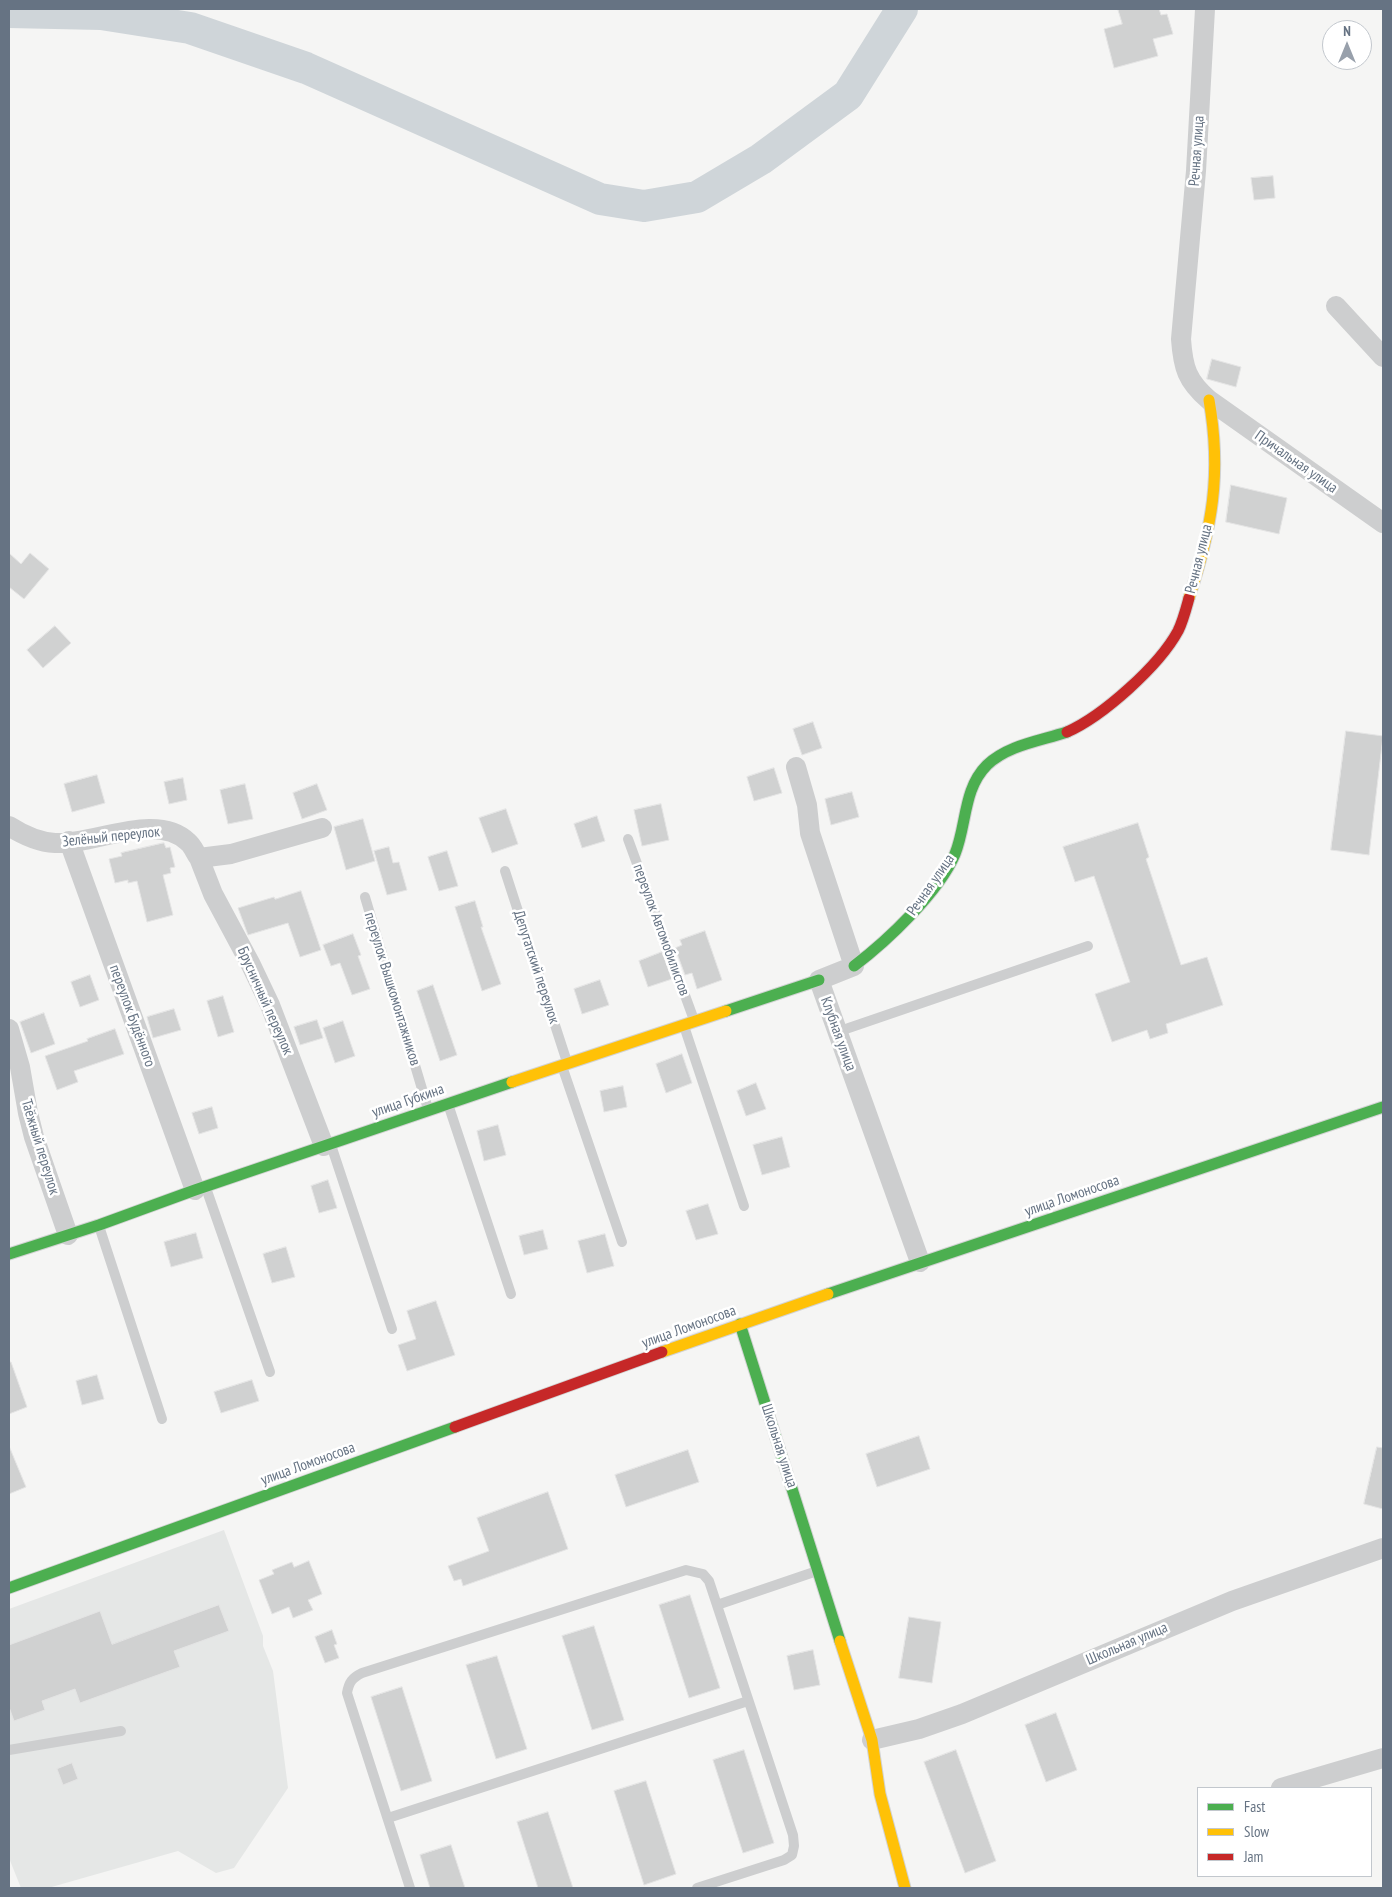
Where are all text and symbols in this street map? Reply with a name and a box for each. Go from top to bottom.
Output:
north arrow [1322,20,1372,70]
text: N [1343,22,1351,40]
street label: Речная улица [1186,115,1208,187]
street label: Причальная улица [1251,427,1341,497]
street label: Речная улица [1182,523,1216,595]
street label: Зелёный переулок [61,823,161,851]
street label: Речная улица [903,851,959,919]
street label: переулок Автомобилистов [629,862,693,998]
street label: Депутатский переулок [509,908,563,1026]
street label: переулок Вышкомонтажников [360,910,424,1068]
street label: Брусничный переулок [233,944,297,1058]
street label: переулок Будённого [105,963,159,1069]
street label: Клубная улица [816,994,860,1074]
street label: улица Губкина [370,1080,446,1122]
street label: Таёжный переулок [17,1097,63,1197]
street label: улица Ломоносова [1022,1171,1122,1221]
street label: улица Ломоносова [639,1302,739,1352]
street label: Школьная улица [757,1402,801,1490]
street label: улица Ломоносова [258,1439,358,1489]
street label: Школьная улица [1084,1619,1170,1669]
legend [1197,1787,1372,1877]
text: Fast [1244,1797,1265,1816]
text: Slow [1244,1822,1269,1841]
text: Jam [1244,1847,1263,1866]

